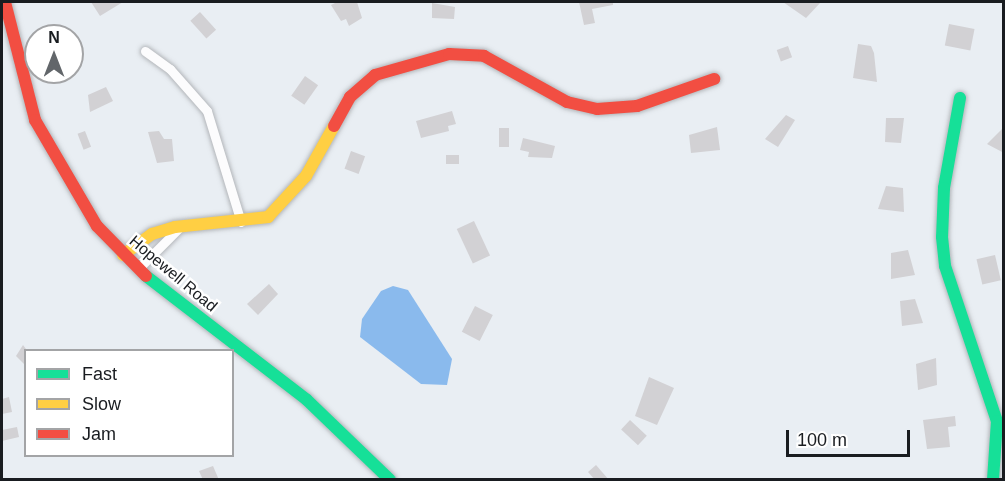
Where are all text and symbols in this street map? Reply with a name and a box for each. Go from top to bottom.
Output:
north arrow [24,24,84,84]
text: N [48,29,60,46]
street label: Hopewell Road [125,232,221,316]
legend [24,349,234,457]
text: Fast [82,364,117,384]
text: Slow [82,394,121,414]
scale bar [789,418,914,456]
text: Jam [82,424,116,444]
text: 100 m [797,430,847,450]

